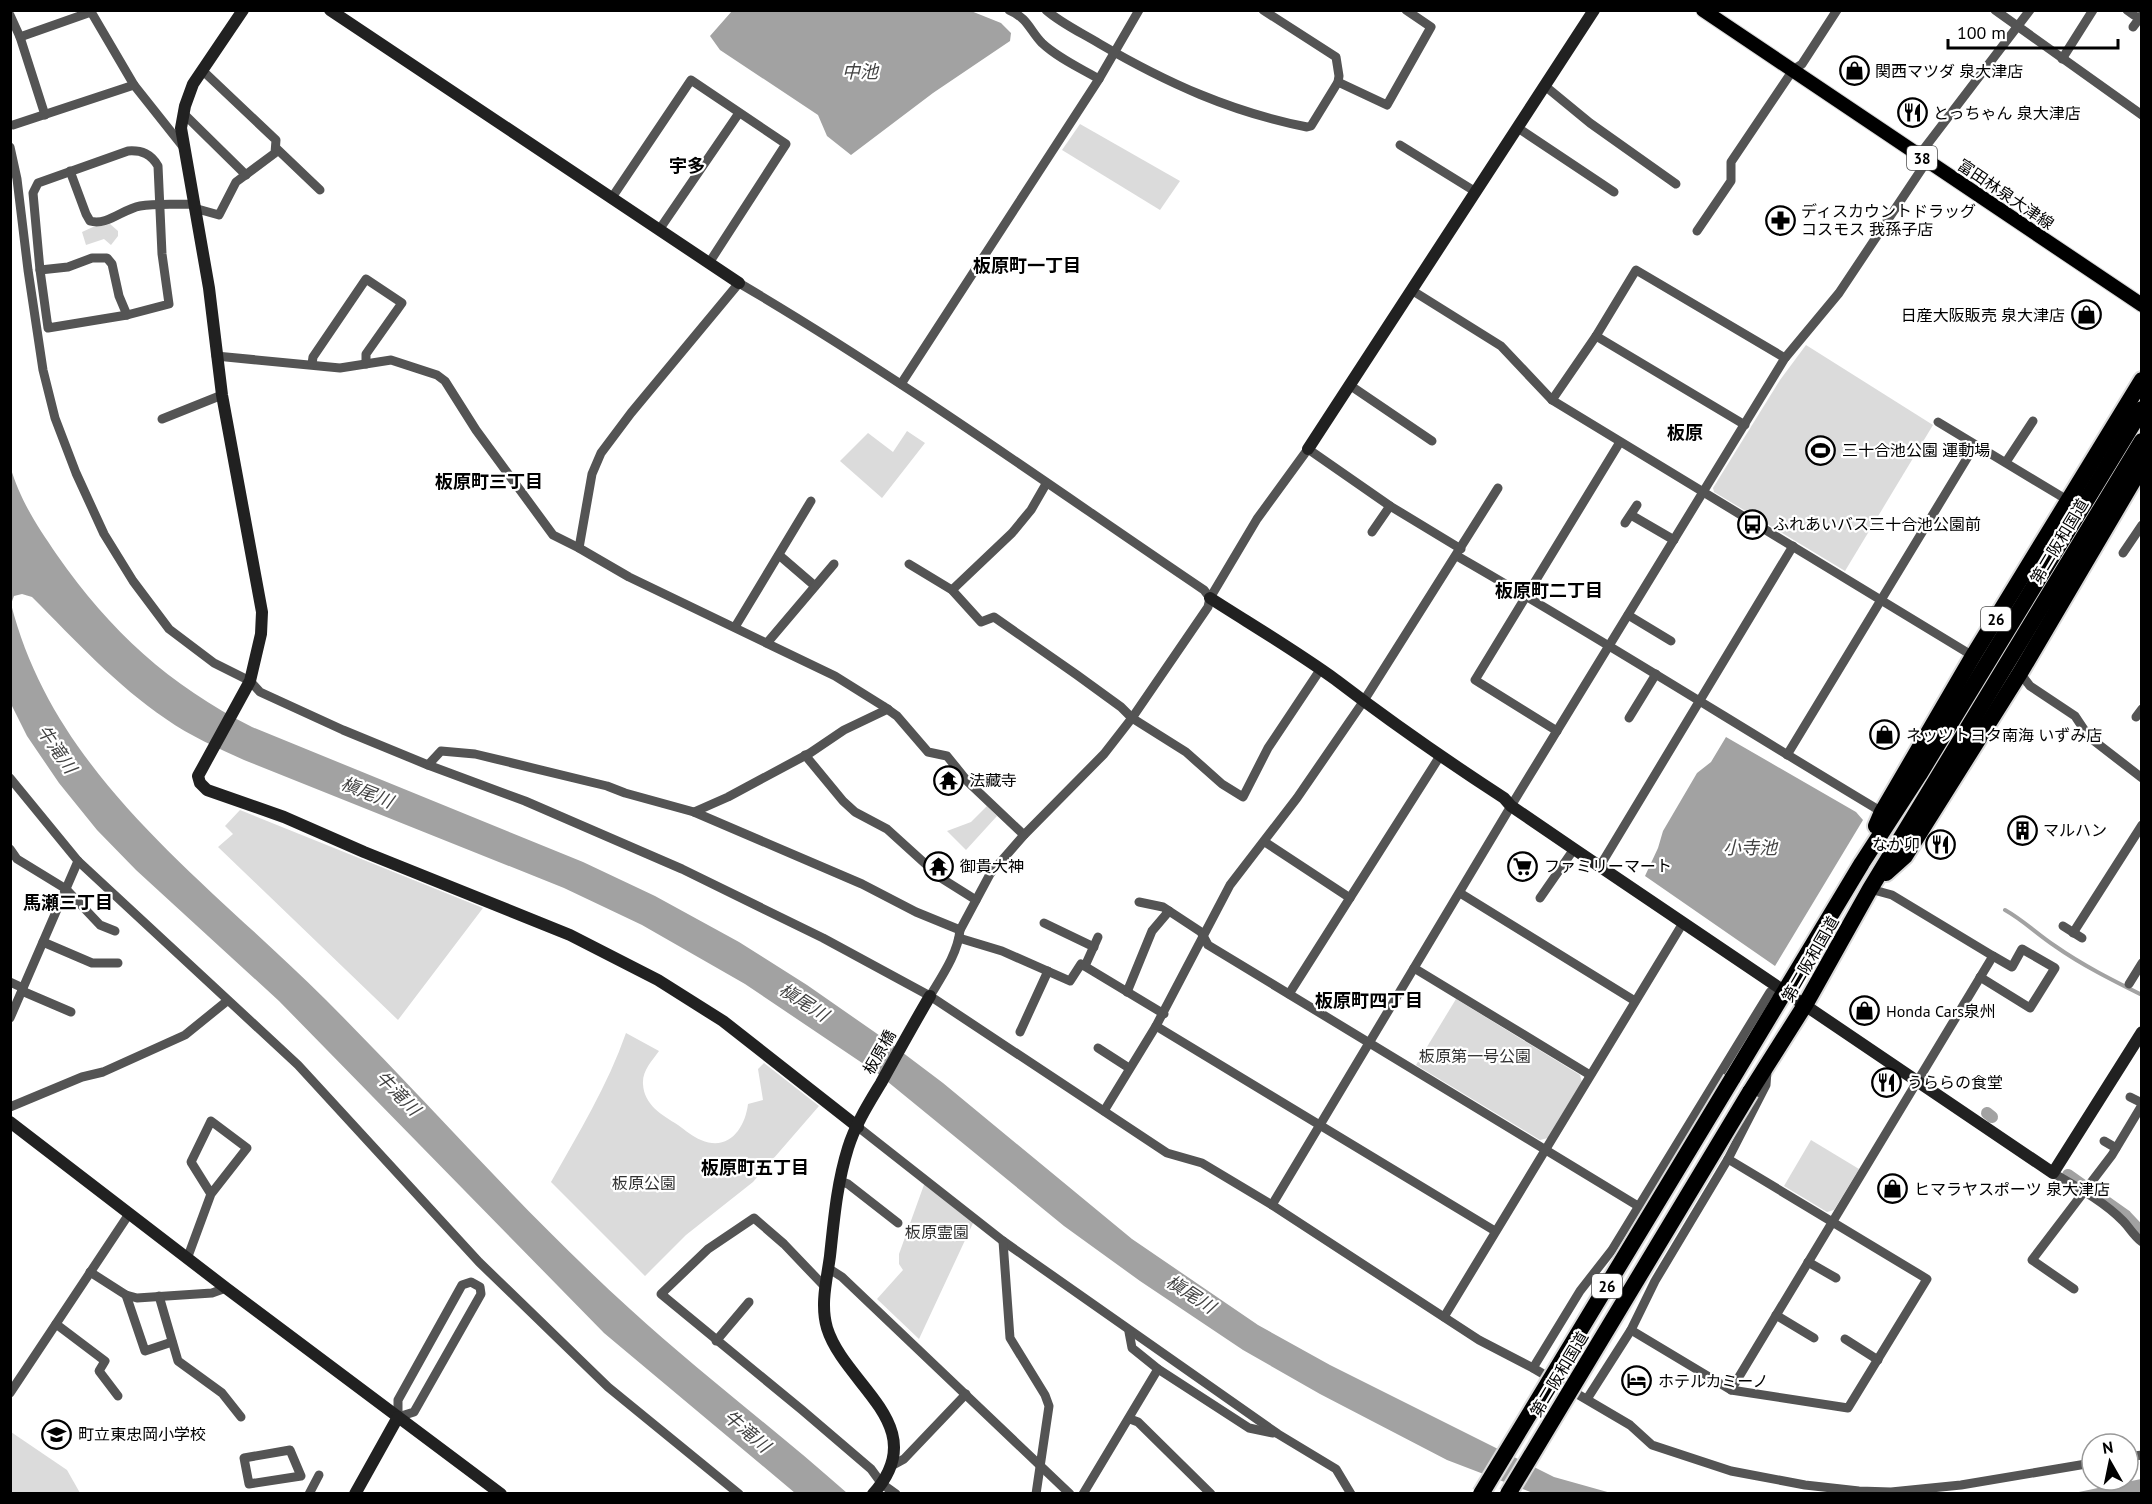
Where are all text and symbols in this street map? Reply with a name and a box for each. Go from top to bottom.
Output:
scale bar [1948,12,2118,50]
text: 100 m [1957,21,2006,44]
shop icon: 関西マツダ 泉大津店 [1838,55,1870,87]
water label: 中池 [842,60,880,83]
place label: 関西マツダ 泉大津店 [1875,61,2023,81]
restaurant icon: とっちゃん 泉大津店 [1896,97,1928,129]
place label: とっちゃん 泉大津店 [1933,103,2081,123]
road number: 38 [1907,146,1937,170]
district label: 宇多 [669,154,705,177]
street label: 富田林泉大津線 [1954,154,2058,234]
place label: ディスカウントドラッグ コスモス 我孫子店 [1801,201,1976,239]
pharmacy icon: ディスカウントドラッグ コスモス 我孫子店 [1764,204,1796,236]
district label: 板原町一丁目 [973,254,1081,277]
shop icon: 日産大阪販売 泉大津店 [2070,299,2102,331]
place label: 日産大阪販売 泉大津店 [1901,305,2065,325]
district label: 板原 [1667,421,1703,444]
sports icon: 三十合池公園 運動場 [1805,434,1837,466]
place label: 三十合池公園 運動場 [1842,440,1990,460]
district label: 板原町三丁目 [435,470,543,493]
street label: 第二阪和国道 [2026,495,2092,587]
bus stop icon: ふれあいバス三十合池公園前 [1736,508,1768,540]
place label: ふれあいバス三十合池公園前 [1773,514,1981,534]
district label: 板原町二丁目 [1495,579,1603,602]
road number: 26 [1981,607,2011,631]
shop icon: ネッツトヨタ南海 いずみ店 [1869,719,1901,751]
water label: 牛滝川 [32,720,83,779]
place label: ネッツトヨタ南海 いずみ店 [1906,725,2102,745]
temple icon: 法藏寺 [932,764,964,796]
place label: 法藏寺 [969,770,1017,790]
water label: 槇尾川 [338,771,398,814]
building icon: マルハン [2006,814,2038,846]
place label: マルハン [2043,820,2107,840]
restaurant icon: なか卯 [1925,828,1957,860]
place label: なか卯 [1872,834,1920,854]
water label: 小寺池 [1723,836,1779,859]
temple icon: 御貴大神 [923,850,955,882]
supermarket icon: ファミリーマート [1507,850,1539,882]
place label: 御貴大神 [960,856,1024,876]
place label: ファミリーマート [1544,856,1672,876]
district label: 馬瀬三丁目 [23,891,113,914]
street label: 第二阪和国道 [1777,912,1843,1006]
water label: 槇尾川 [775,978,835,1027]
district label: 板原町四丁目 [1315,989,1423,1012]
shop icon: Honda Cars泉州 [1849,995,1881,1027]
place label: Honda Cars泉州 [1886,1001,1996,1021]
street label: 板原橋 [858,1026,900,1078]
park label: 板原第一号公園 [1419,1046,1531,1066]
water label: 牛滝川 [371,1066,427,1122]
restaurant icon: うららの食堂 [1870,1066,1902,1098]
place label: うららの食堂 [1907,1072,2003,1092]
district label: 板原町五丁目 [701,1156,809,1179]
park label: 板原公園 [612,1173,676,1193]
shop icon: ヒマラヤスポーツ 泉大津店 [1877,1173,1909,1205]
place label: ヒマラヤスポーツ 泉大津店 [1914,1179,2110,1199]
park label: 板原霊園 [905,1222,969,1242]
water label: 槇尾川 [1162,1270,1222,1319]
road number: 26 [1592,1274,1622,1298]
street label: 第二阪和国道 [1526,1328,1592,1420]
hotel icon: ホテルカミーノ [1621,1365,1653,1397]
place label: ホテルカミーノ [1658,1371,1769,1391]
water label: 牛滝川 [719,1405,777,1458]
school or university icon: 町立東忠岡小学校 [41,1418,73,1450]
place label: 町立東忠岡小学校 [78,1424,206,1444]
north arrow [2080,1432,2140,1492]
text: N [2101,1436,2114,1458]

